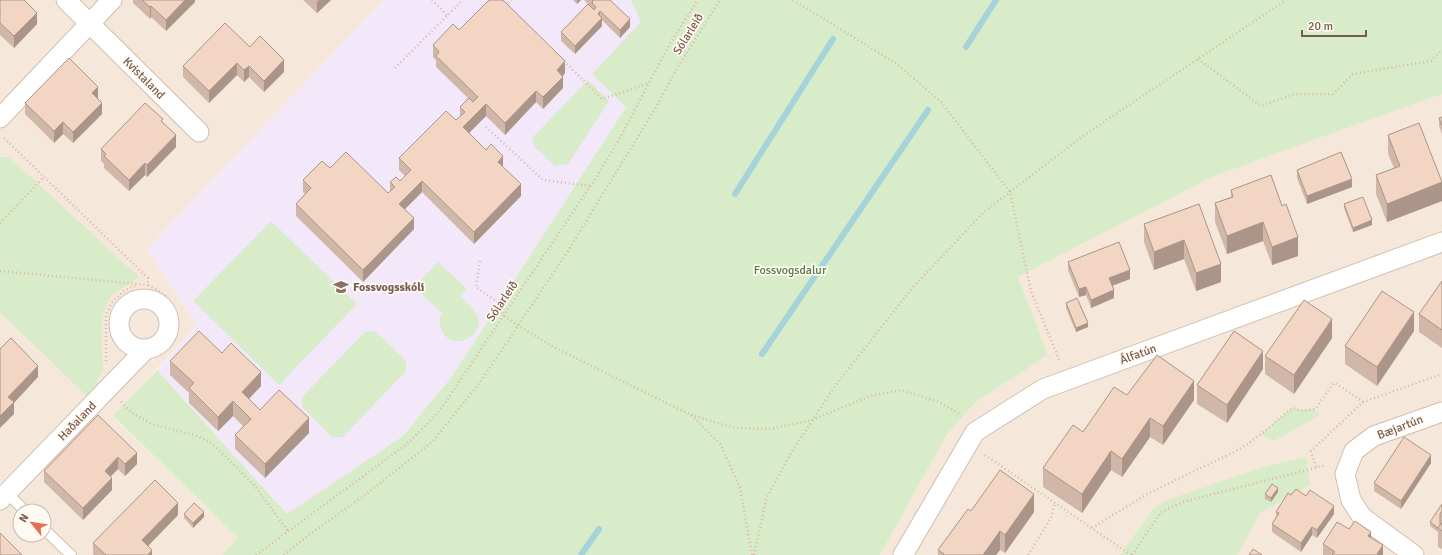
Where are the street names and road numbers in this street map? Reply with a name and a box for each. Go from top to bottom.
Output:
street label: Sólarleið [670,11,707,58]
street label: Kvistaland [119,54,168,103]
street label: Sólarleið [483,278,521,324]
street label: Álfatún [1118,341,1159,368]
street label: Haðaland [55,399,100,444]
street label: Bæjartún [1375,412,1425,443]

